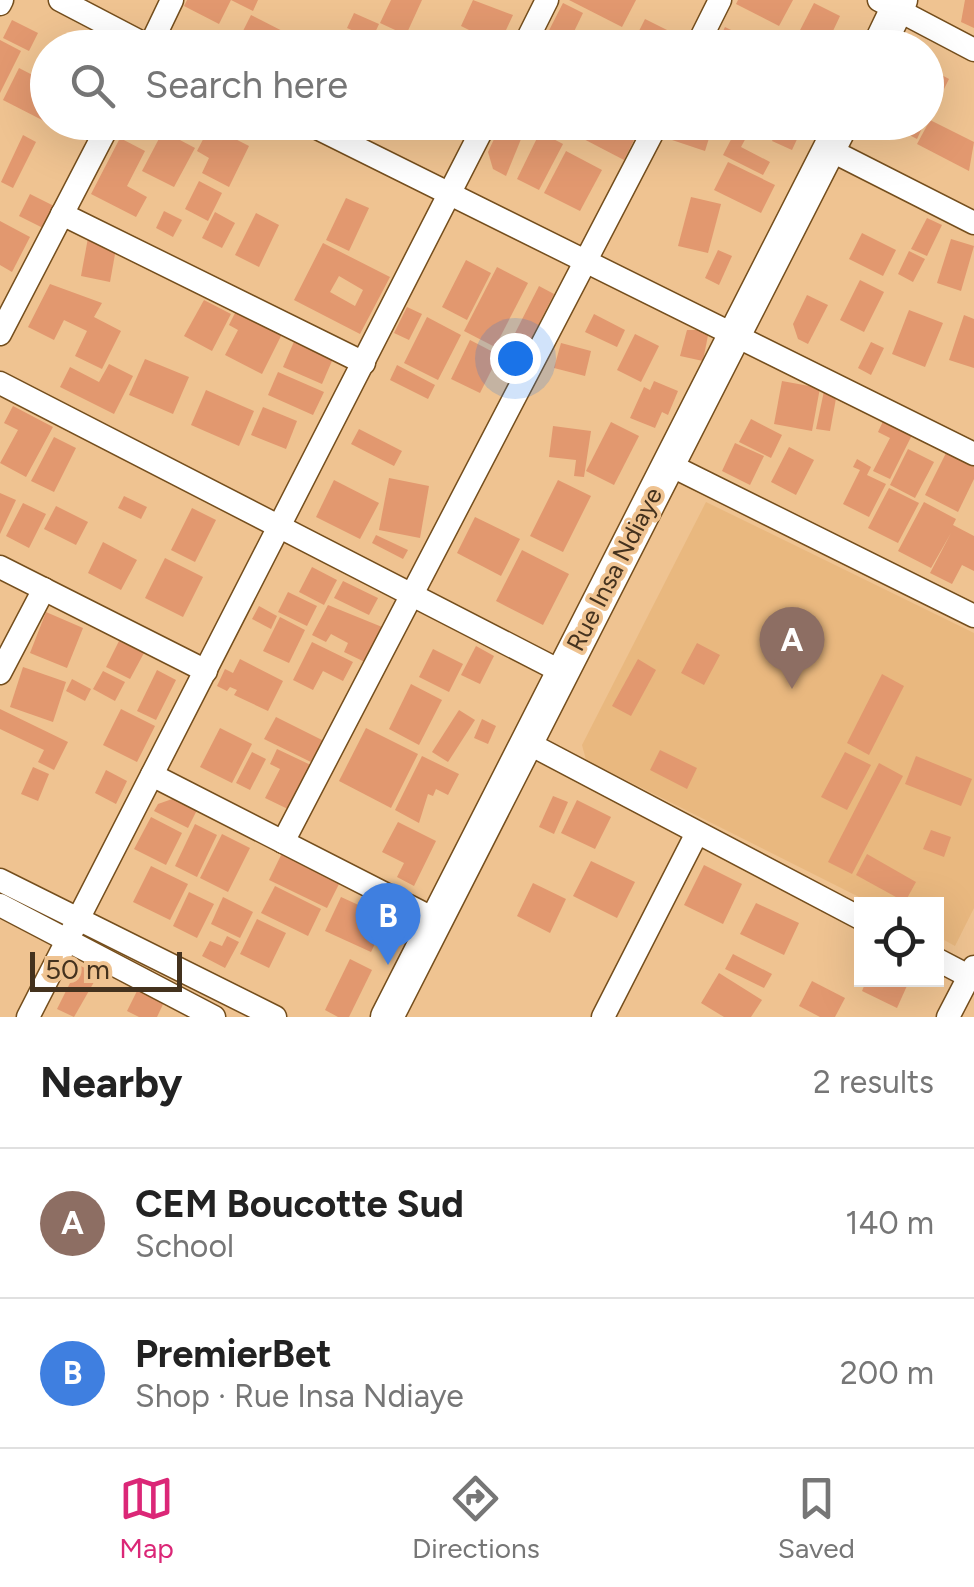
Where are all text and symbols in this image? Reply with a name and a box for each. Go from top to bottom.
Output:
search box [30,30,944,140]
icon: search [65,58,120,113]
text: Search here [145,62,348,108]
your location [490,333,541,384]
street label: Rue Insa Ndiaye [560,482,668,656]
pin: A [760,606,824,689]
pin: B [356,882,420,965]
map controls [854,897,944,987]
button: locate [854,897,944,987]
scale bar [30,947,182,991]
text: 50 m [45,952,110,986]
text: Nearby [40,1057,182,1108]
text: 2 results [813,1063,934,1101]
text: CEM Boucotte Sud [135,1181,464,1227]
text: A [61,1204,84,1242]
text: 140 m [845,1204,934,1242]
text: School [135,1227,234,1265]
text: PremierBet [135,1331,331,1377]
text: B [63,1354,82,1392]
text: 200 m [840,1354,934,1392]
text: Shop · Rue Insa Ndiaye [135,1377,464,1415]
tab: Map [119,1471,174,1565]
tab: Directions [412,1471,540,1565]
tab: Saved [778,1471,855,1565]

